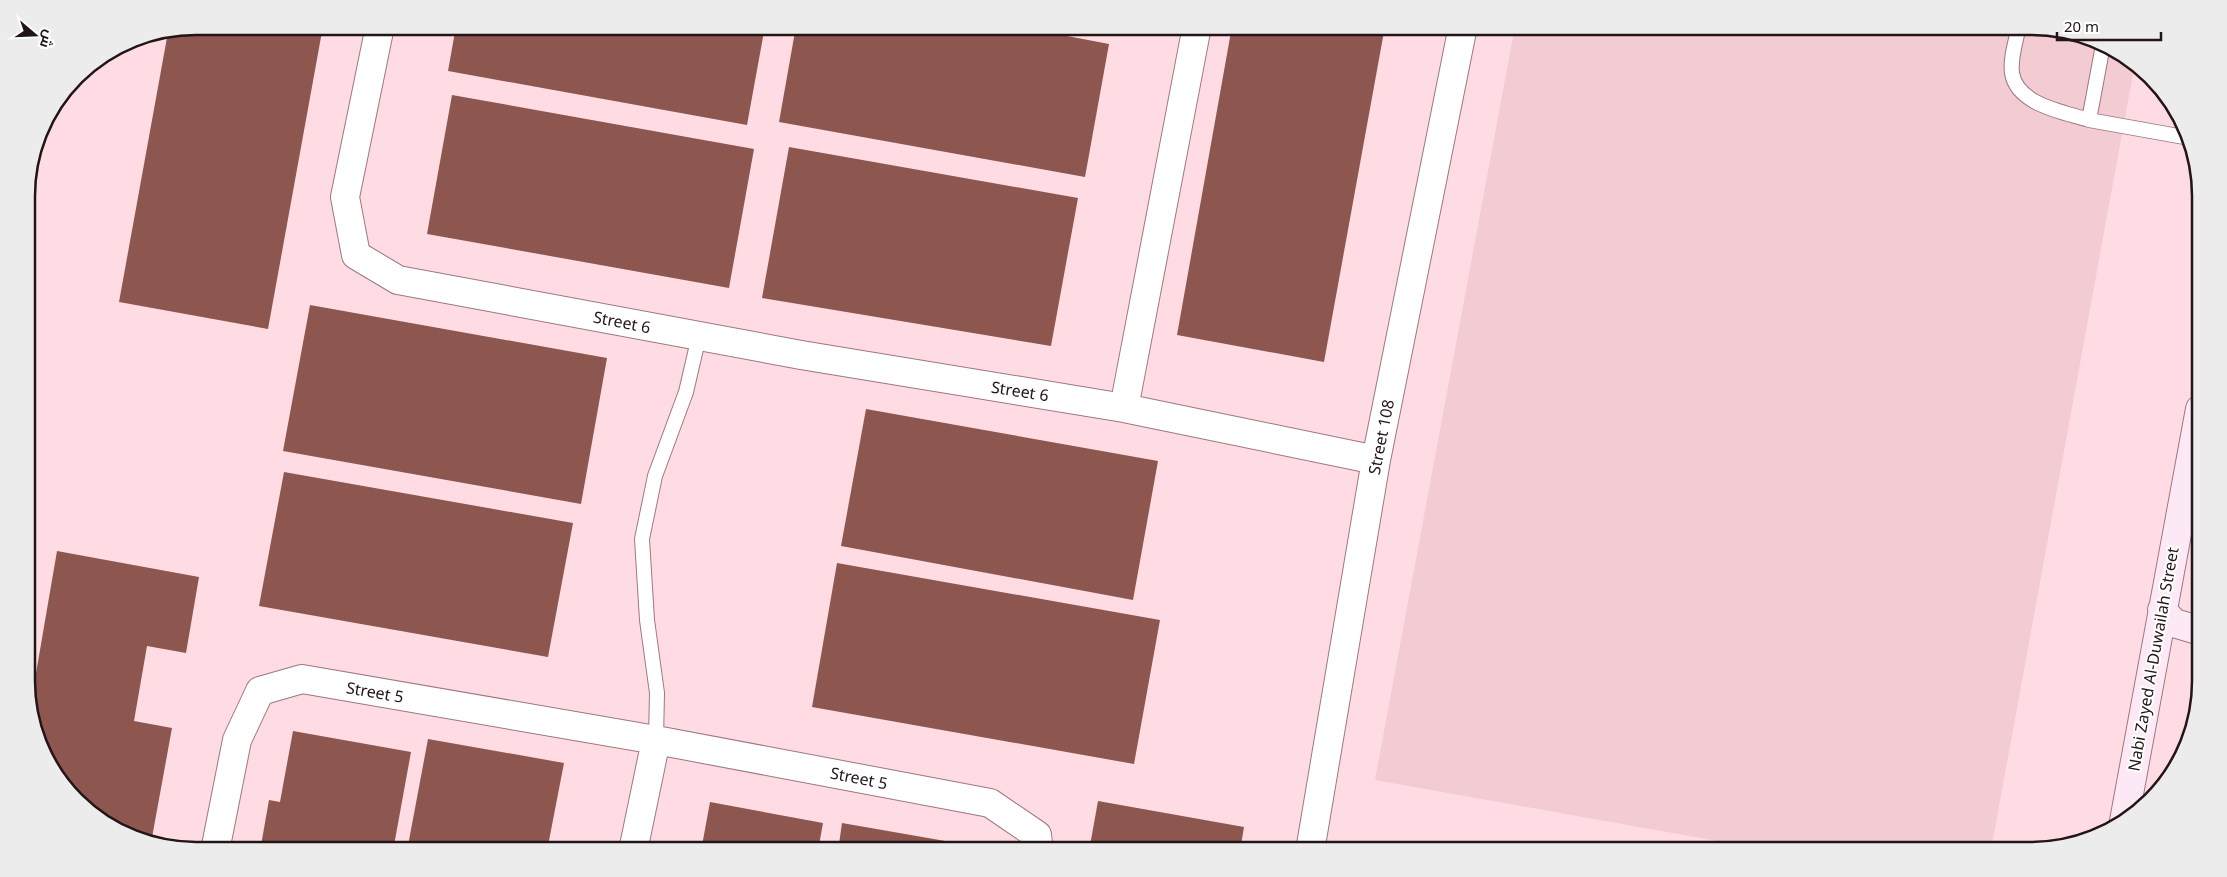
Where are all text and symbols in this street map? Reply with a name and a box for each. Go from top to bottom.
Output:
north arrow [10,10,60,60]
scale bar [2057,10,2161,42]
text: 20 m [2064,16,2099,36]
text: ش [36,28,60,51]
street label: Street 6 [591,306,653,338]
street label: Street 6 [990,376,1050,406]
street label: Street 108 [1363,397,1399,477]
street label: Nabi Zayed Al-Duwailah Street [2122,545,2184,773]
street label: Street 5 [345,676,405,708]
street label: Street 5 [828,762,890,794]

